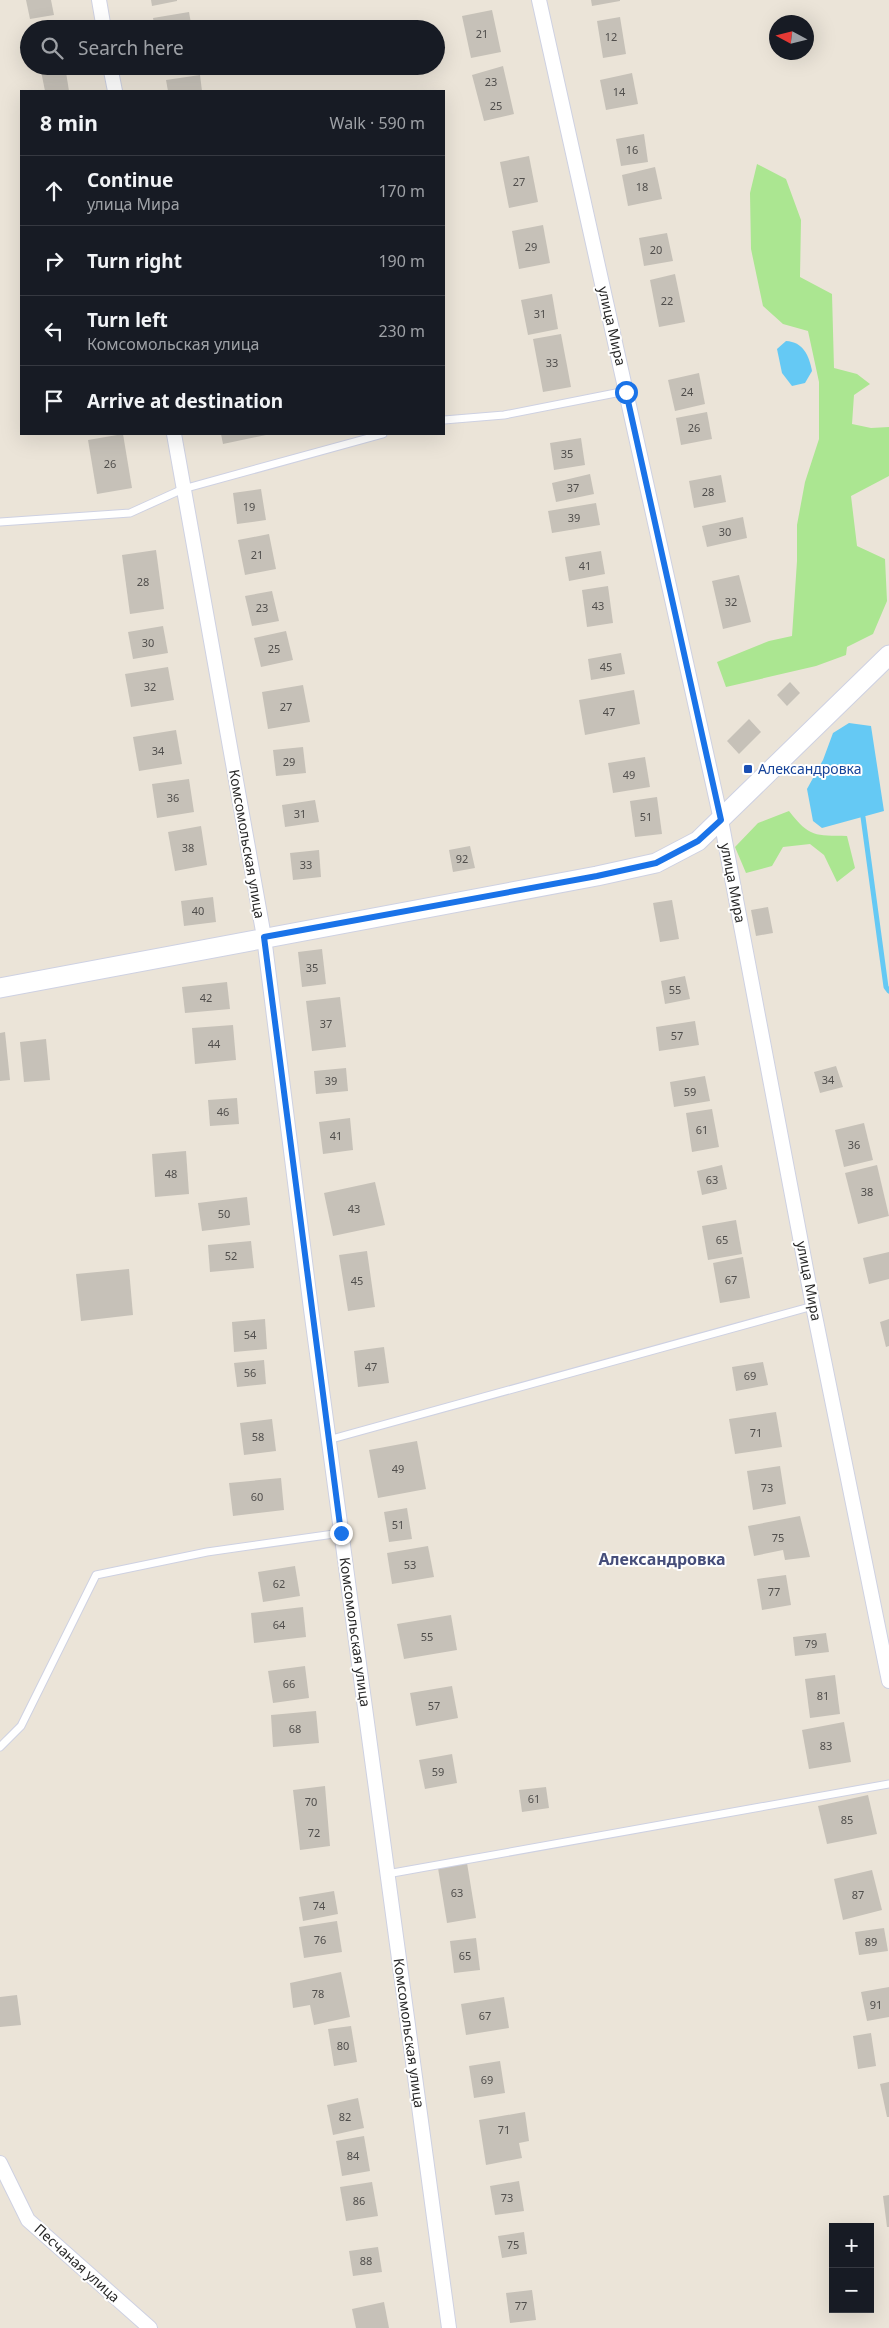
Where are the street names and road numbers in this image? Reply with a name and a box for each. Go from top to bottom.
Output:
street label: улица Мира [594,284,631,368]
street label: Комсомольская улица [225,768,270,920]
street label: улица Мира [716,841,751,924]
street label: улица Мира [792,1239,827,1322]
street label: Комсомольская улица [336,1556,375,1708]
street label: Комсомольская улица [390,1957,429,2109]
street label: Песчаная улица [31,2219,124,2306]

